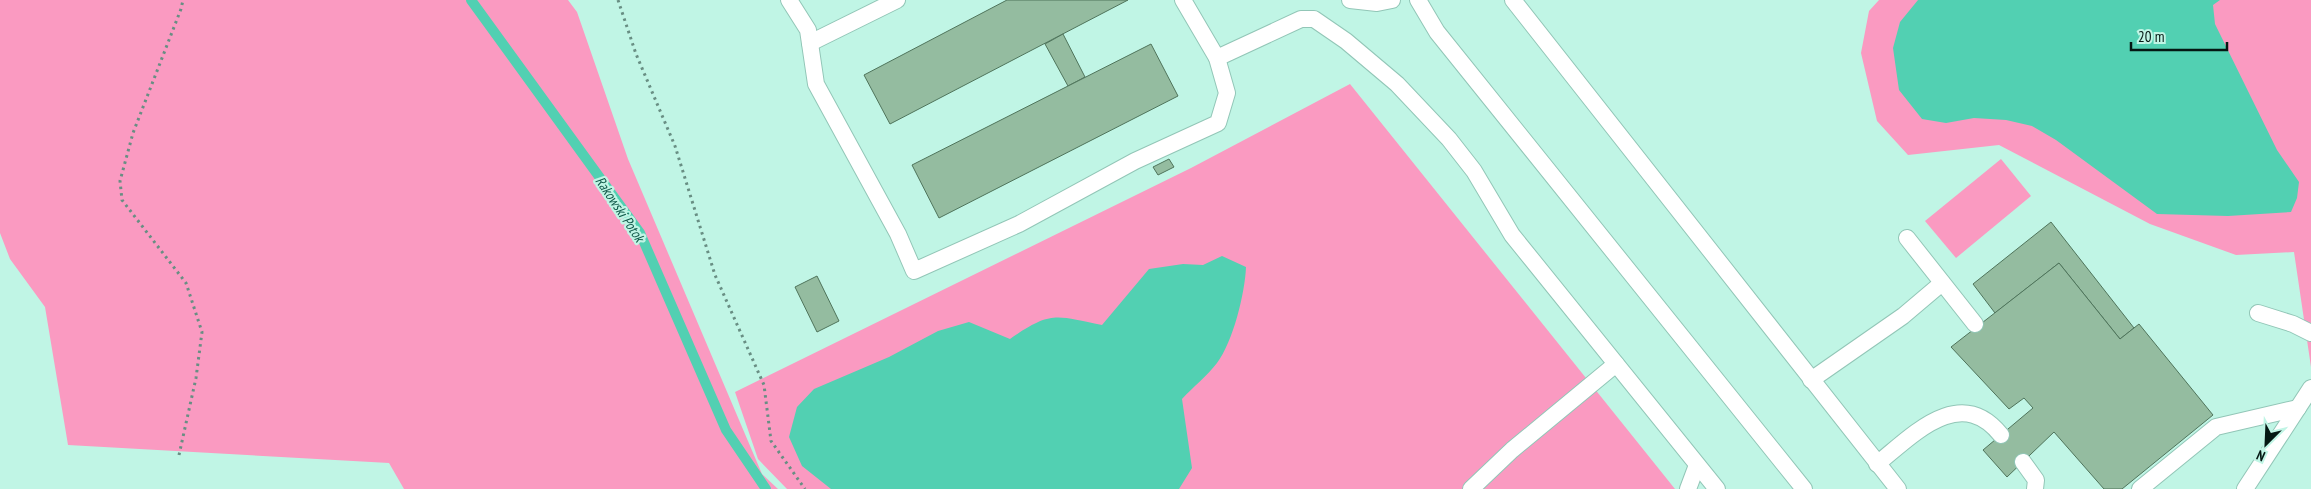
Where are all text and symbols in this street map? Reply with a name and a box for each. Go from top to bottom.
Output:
scale bar [2131,20,2227,52]
text: 20 m [2138,27,2164,46]
water label: Rakowski Potok [592,173,649,246]
north arrow [2241,419,2291,469]
text: N [2254,446,2268,466]

